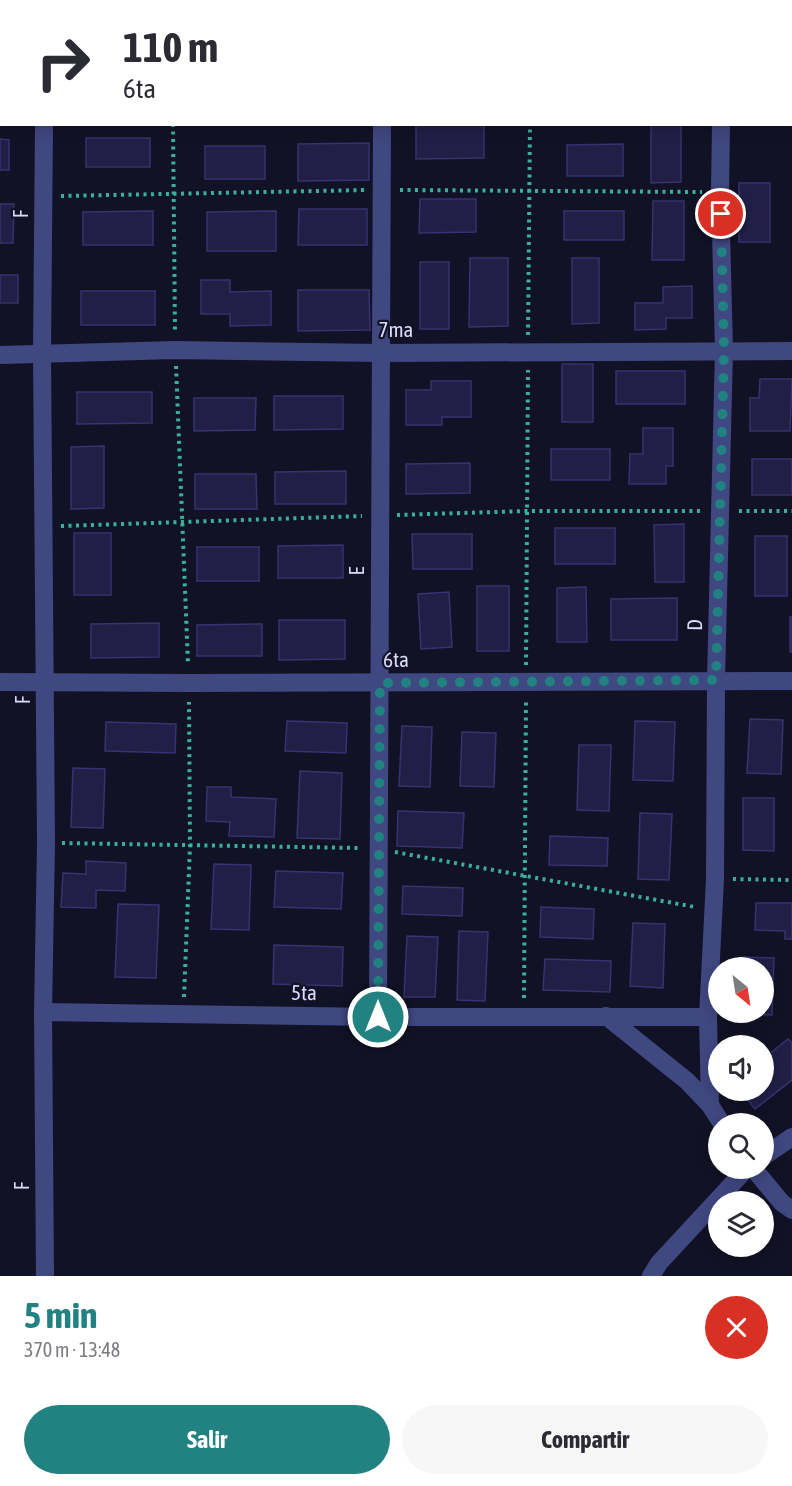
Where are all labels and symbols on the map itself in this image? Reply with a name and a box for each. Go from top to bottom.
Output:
pin [695,188,746,239]
street label: F [8,209,32,218]
street label: 7ma [379,317,413,341]
street label: E [344,566,368,575]
street label: D [682,619,706,631]
street label: 6ta [383,647,409,671]
street label: F [10,695,34,704]
north arrow [708,957,774,1023]
street label: 5ta [291,980,317,1004]
position arrow [346,985,410,1049]
street label: F [9,1181,33,1190]

